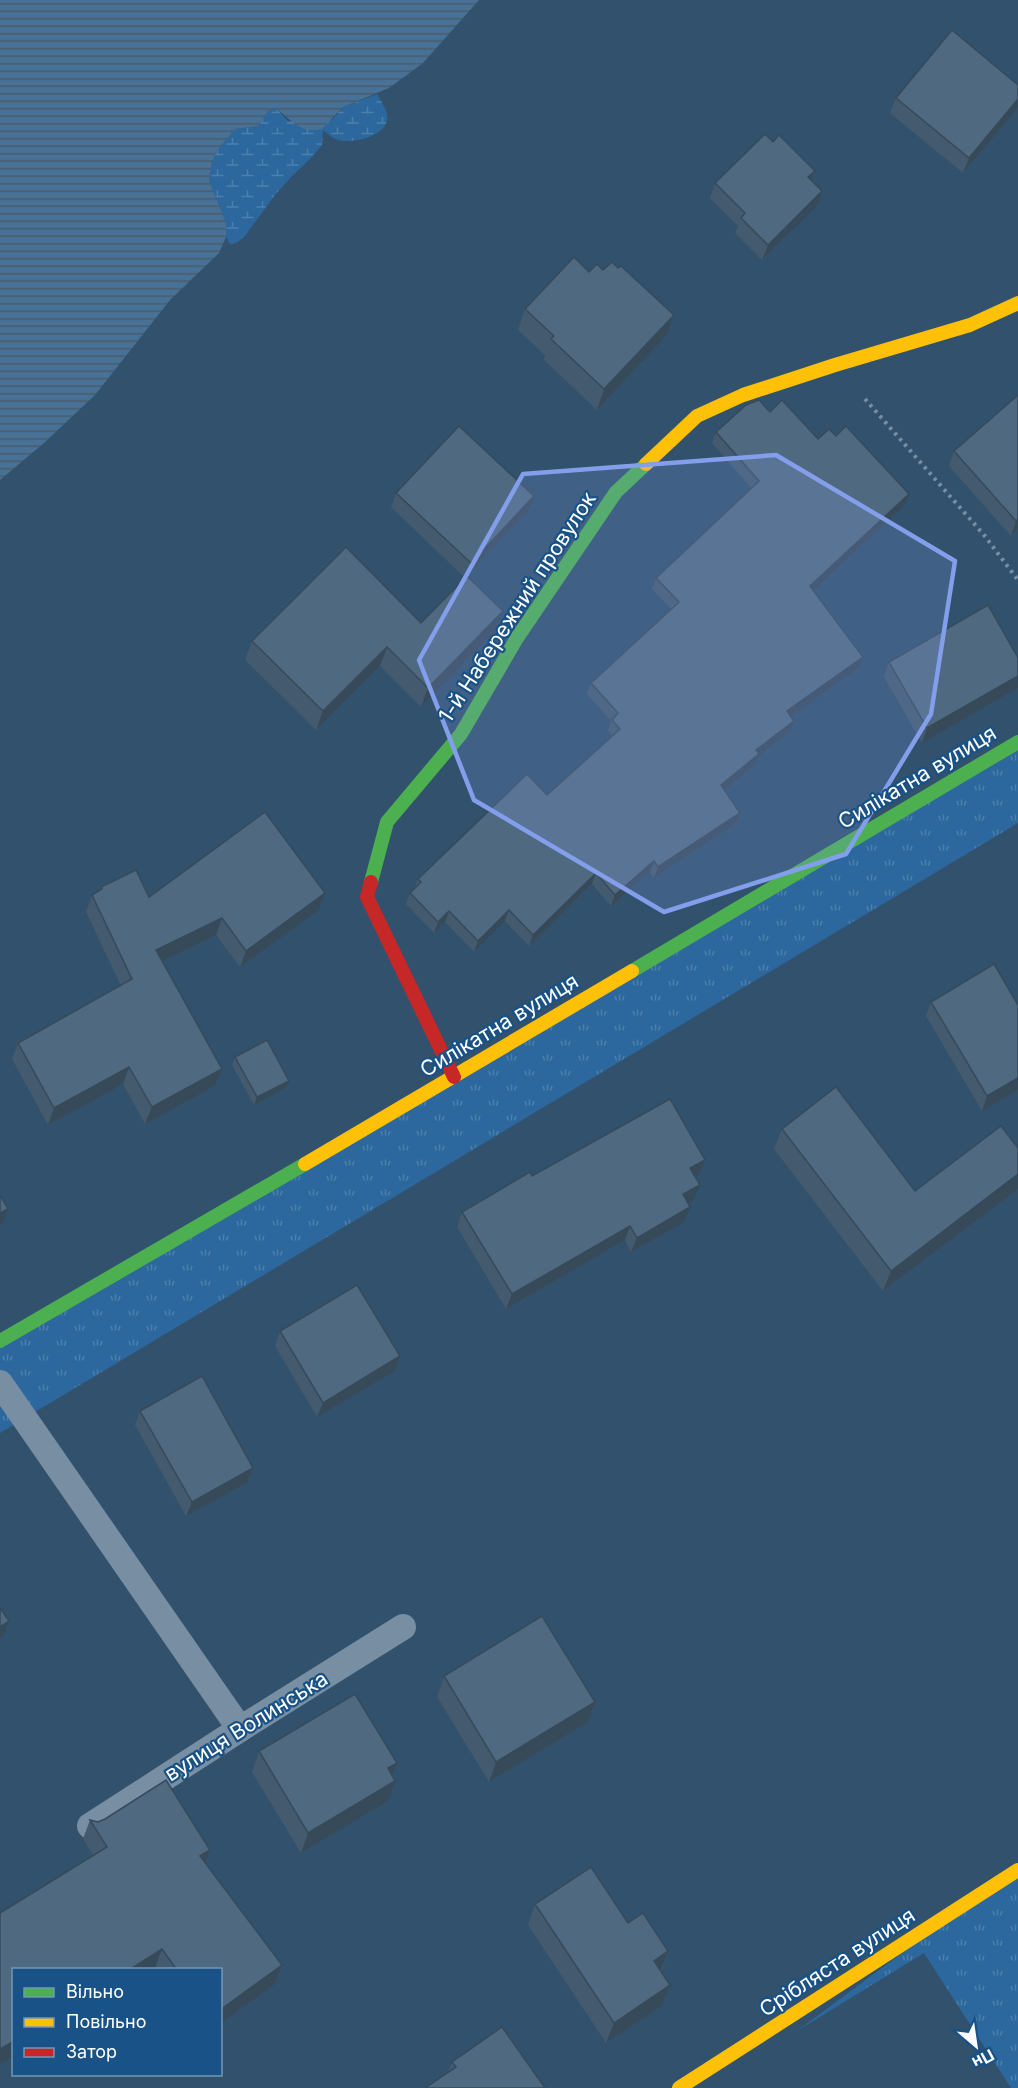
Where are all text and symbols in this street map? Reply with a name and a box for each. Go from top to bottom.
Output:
street label: 1-й Набережний провулок [433,486,601,727]
street label: Силікатна вулиця [834,720,1000,834]
street label: Силікатна вулиця [416,968,582,1082]
street label: вулиця Волинська [160,1666,332,1786]
street label: Срібляста вулиця [755,1902,919,2022]
legend [12,1968,222,2076]
text: Вільно [66,1981,124,2002]
text: Повільно [66,2011,147,2032]
north arrow [946,2016,1006,2076]
text: Затор [66,2041,117,2062]
text: Пн [969,2045,998,2073]

